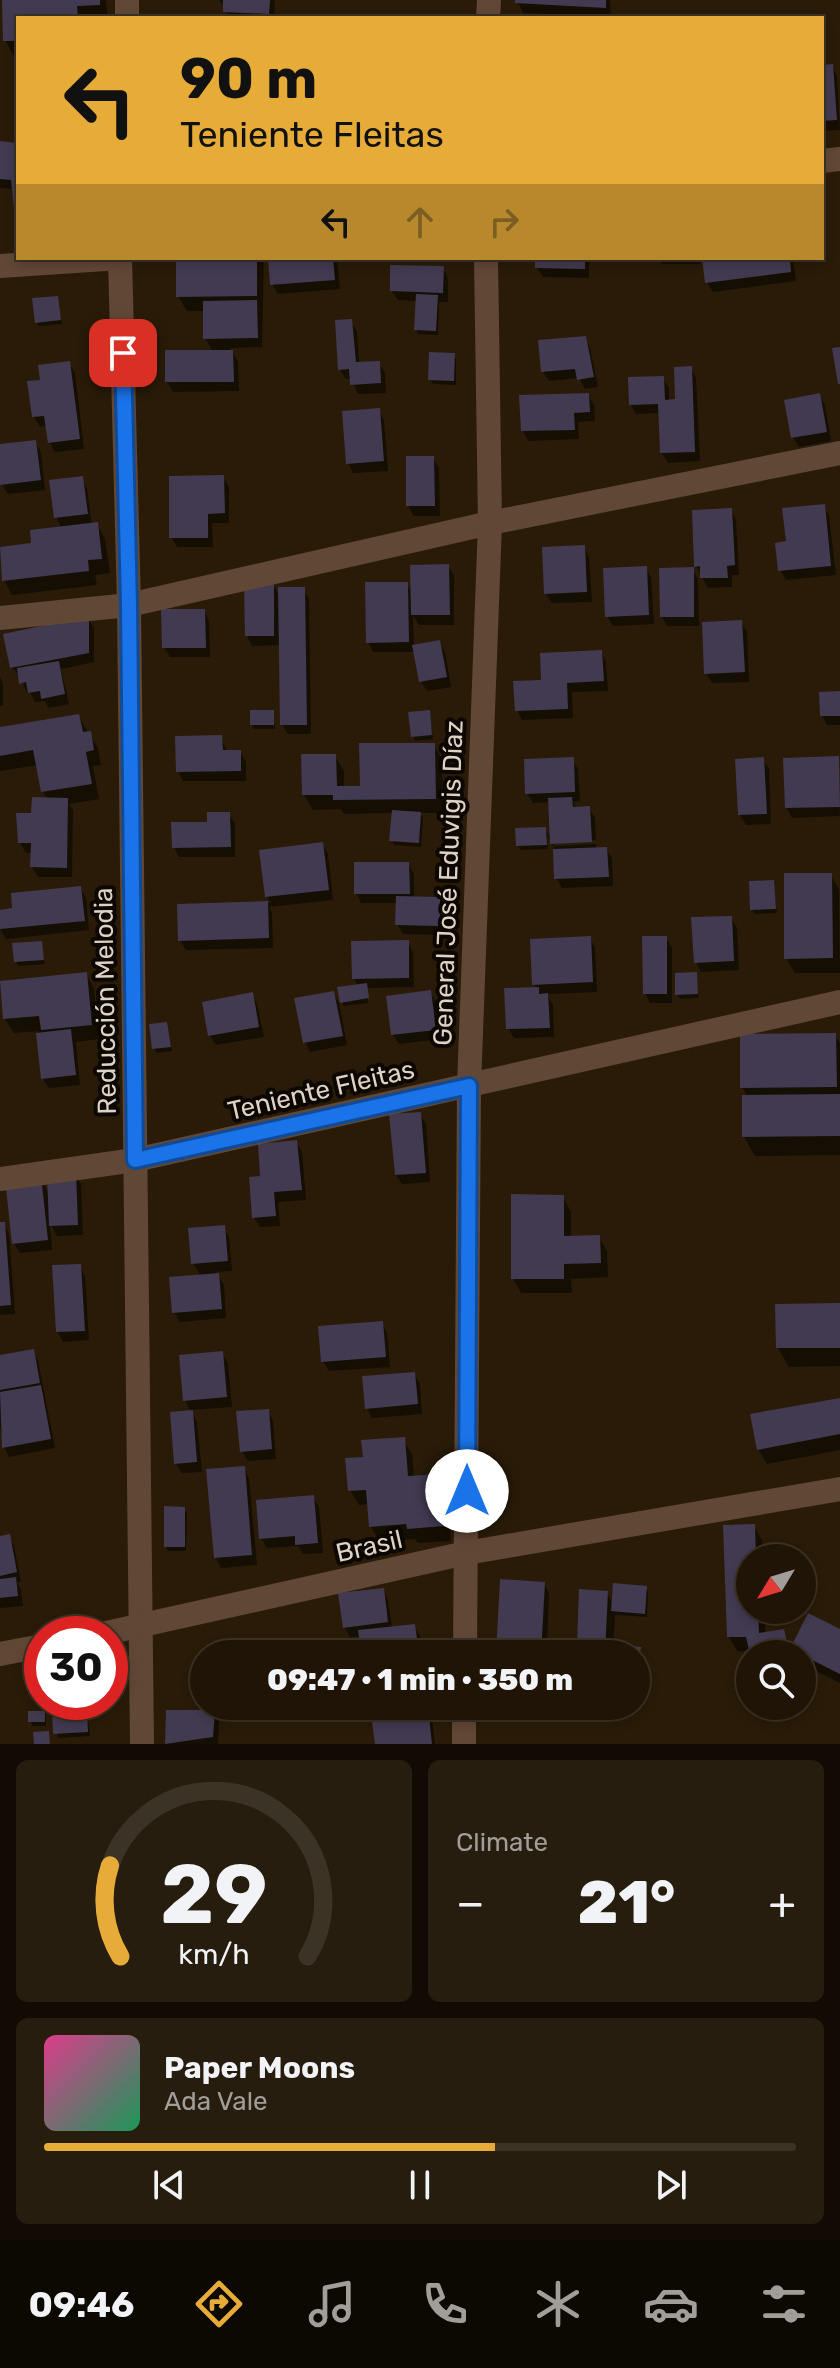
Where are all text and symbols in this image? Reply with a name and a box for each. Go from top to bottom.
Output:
text: 90 m [180,46,317,112]
icon: left [48,48,152,152]
text: Teniente Fleitas [180,113,444,156]
icon: left [314,200,358,244]
icon: ahead [398,200,442,244]
icon: right [482,200,526,244]
pin [89,319,157,387]
icon: arrive [101,331,145,375]
street label: General José Eduvigis Díaz [427,720,470,1046]
street label: Reducción Melodia [88,887,123,1115]
street label: Teniente Fleitas [225,1054,417,1127]
position arrow [425,1449,509,1533]
street label: Brasil [333,1524,405,1569]
north arrow [736,1544,816,1624]
map controls [736,1544,816,1720]
speed limit sign: 30 [24,1616,128,1720]
button: search [736,1640,816,1720]
text: 09:47 · 1 min · 350 m [267,1662,573,1698]
text: Climate [456,1827,548,1858]
text: 29 [160,1845,268,1944]
text: 21° [578,1867,675,1938]
text: − [456,1877,485,1929]
text: + [769,1877,796,1929]
text: km/h [178,1937,250,1971]
text: Paper Moons [164,2050,355,2086]
text: Ada Vale [164,2086,268,2117]
icon: previous [147,2163,191,2207]
icon: pause [398,2163,442,2207]
icon: next [649,2163,693,2207]
icon: directions [191,2276,247,2332]
icon: music [304,2276,360,2332]
icon: phone [417,2276,473,2332]
icon: climate [530,2276,586,2332]
icon: car [643,2276,699,2332]
icon: filters [756,2276,812,2332]
text: 09:46 [28,2283,135,2326]

